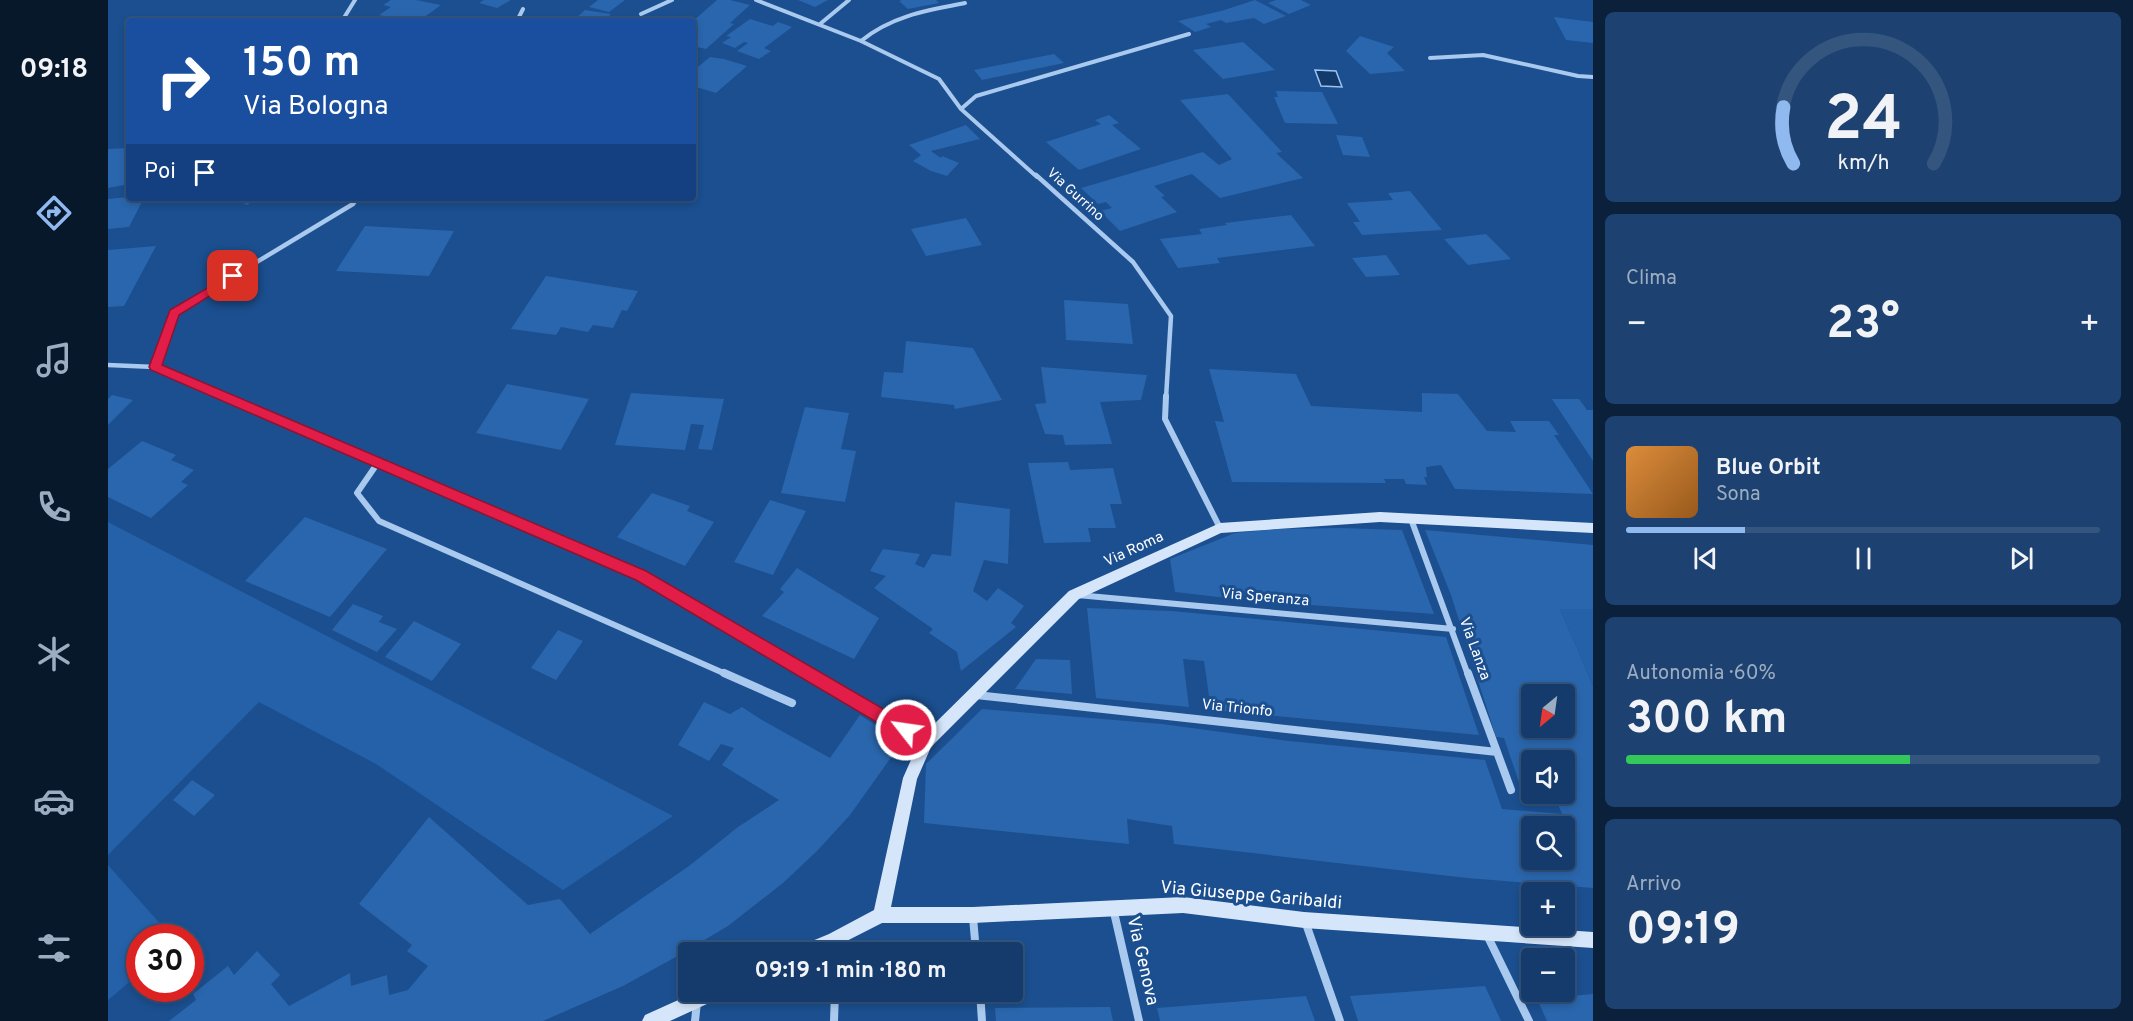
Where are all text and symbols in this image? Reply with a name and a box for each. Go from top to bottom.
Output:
text: 150 m [243,38,360,91]
icon: right [144,42,222,120]
text: 09:18 [20,53,88,87]
text: 24 [1824,83,1902,162]
text: Via Bologna [243,90,389,124]
text: km/h [1837,150,1889,177]
icon: arrive [188,156,221,189]
text: Poi [144,159,176,186]
street label: Via Gurrino [1043,165,1107,225]
icon: directions [33,192,75,234]
pin [207,250,258,301]
icon: arrive [216,259,249,292]
text: Clima [1626,266,1677,292]
text: 23° [1826,297,1900,354]
text: − [1626,305,1647,347]
text: + [2079,305,2100,347]
icon: music [33,339,75,381]
text: Blue Orbit [1716,455,1821,482]
text: Sona [1716,482,1761,508]
icon: phone [33,486,75,528]
street label: Via Roma [1101,528,1167,572]
icon: previous [1689,542,1722,575]
icon: pause [1847,542,1880,575]
icon: next [2005,542,2038,575]
street label: Via Speranza [1220,585,1310,611]
street label: Via Lanza [1454,615,1494,683]
icon: climate [33,633,75,675]
text: Autonomia · 60% [1626,661,1776,687]
north arrow [1521,684,1575,738]
map controls [1521,684,1575,1002]
text: 300 km [1626,692,1788,749]
street label: Via Trionfo [1201,696,1273,722]
position arrow [874,698,938,762]
button: sound [1521,750,1575,804]
icon: car [33,780,75,822]
button: search [1521,816,1575,870]
text: Arrivo [1626,872,1681,898]
street label: Via Giuseppe Garibaldi [1159,877,1343,915]
button: + [1521,882,1575,936]
text: 09:19 [1626,903,1740,960]
street label: Via Genova [1121,914,1163,1008]
speed limit sign: 30 [126,924,204,1002]
icon: filters [33,927,75,969]
button: − [1521,948,1575,1002]
text: 09:19 · 1 min · 180 m [754,958,947,985]

